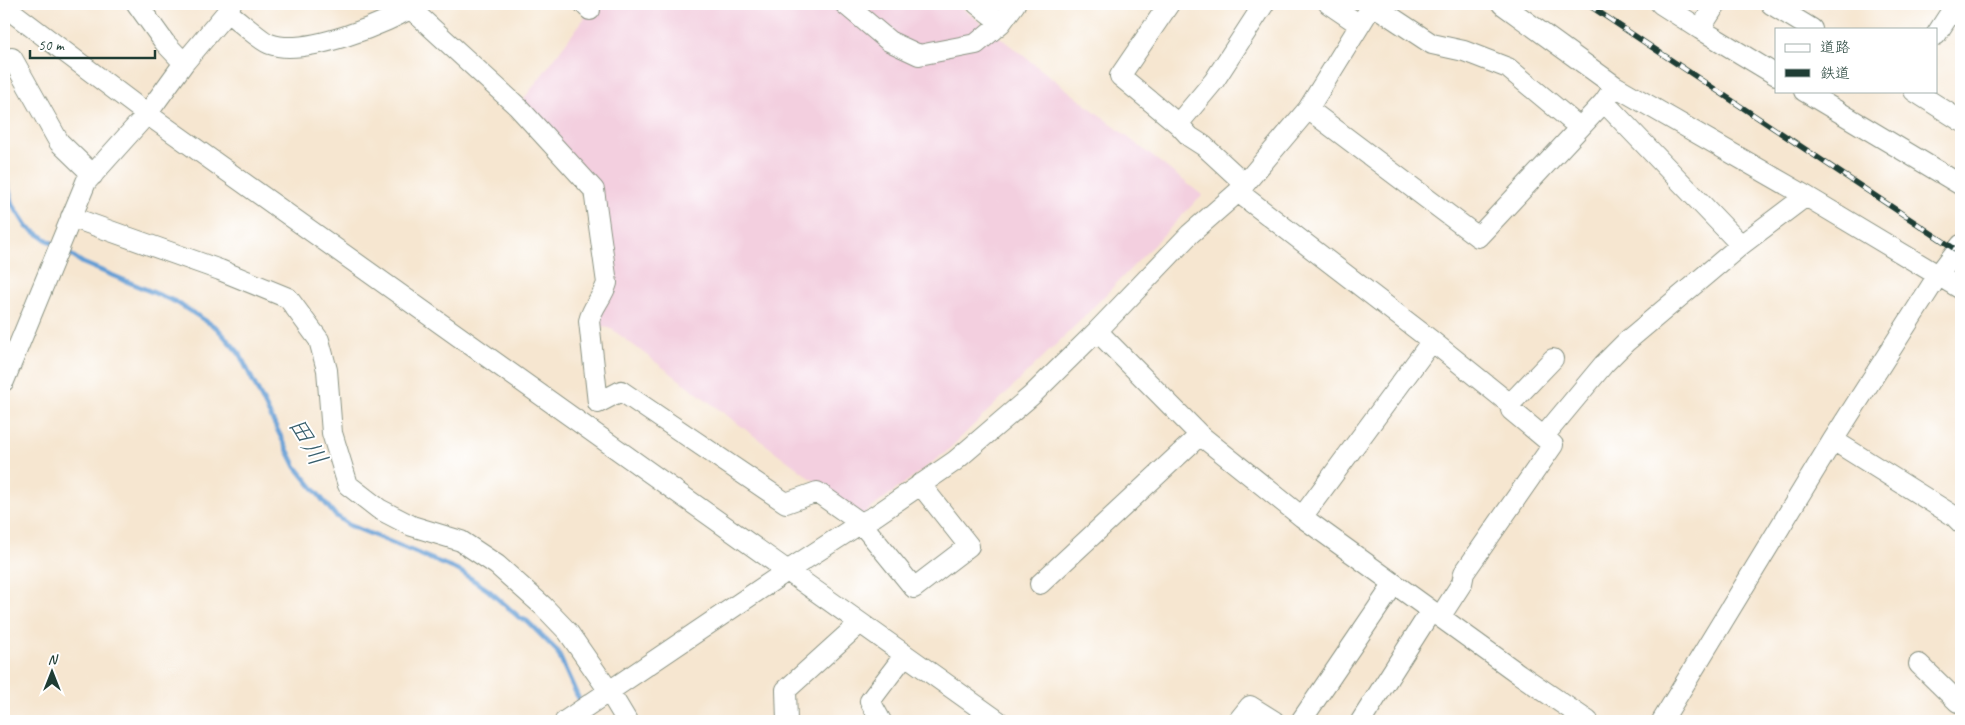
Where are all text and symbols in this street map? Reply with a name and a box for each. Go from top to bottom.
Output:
scale bar [30,28,155,60]
legend [1775,28,1938,92]
text: 50 m [38,36,65,55]
text: 道路 [1820,38,1850,57]
text: 鉄道 [1820,64,1850,83]
water label: 田川 [280,410,335,472]
north arrow [28,648,78,698]
text: N [48,651,59,668]

